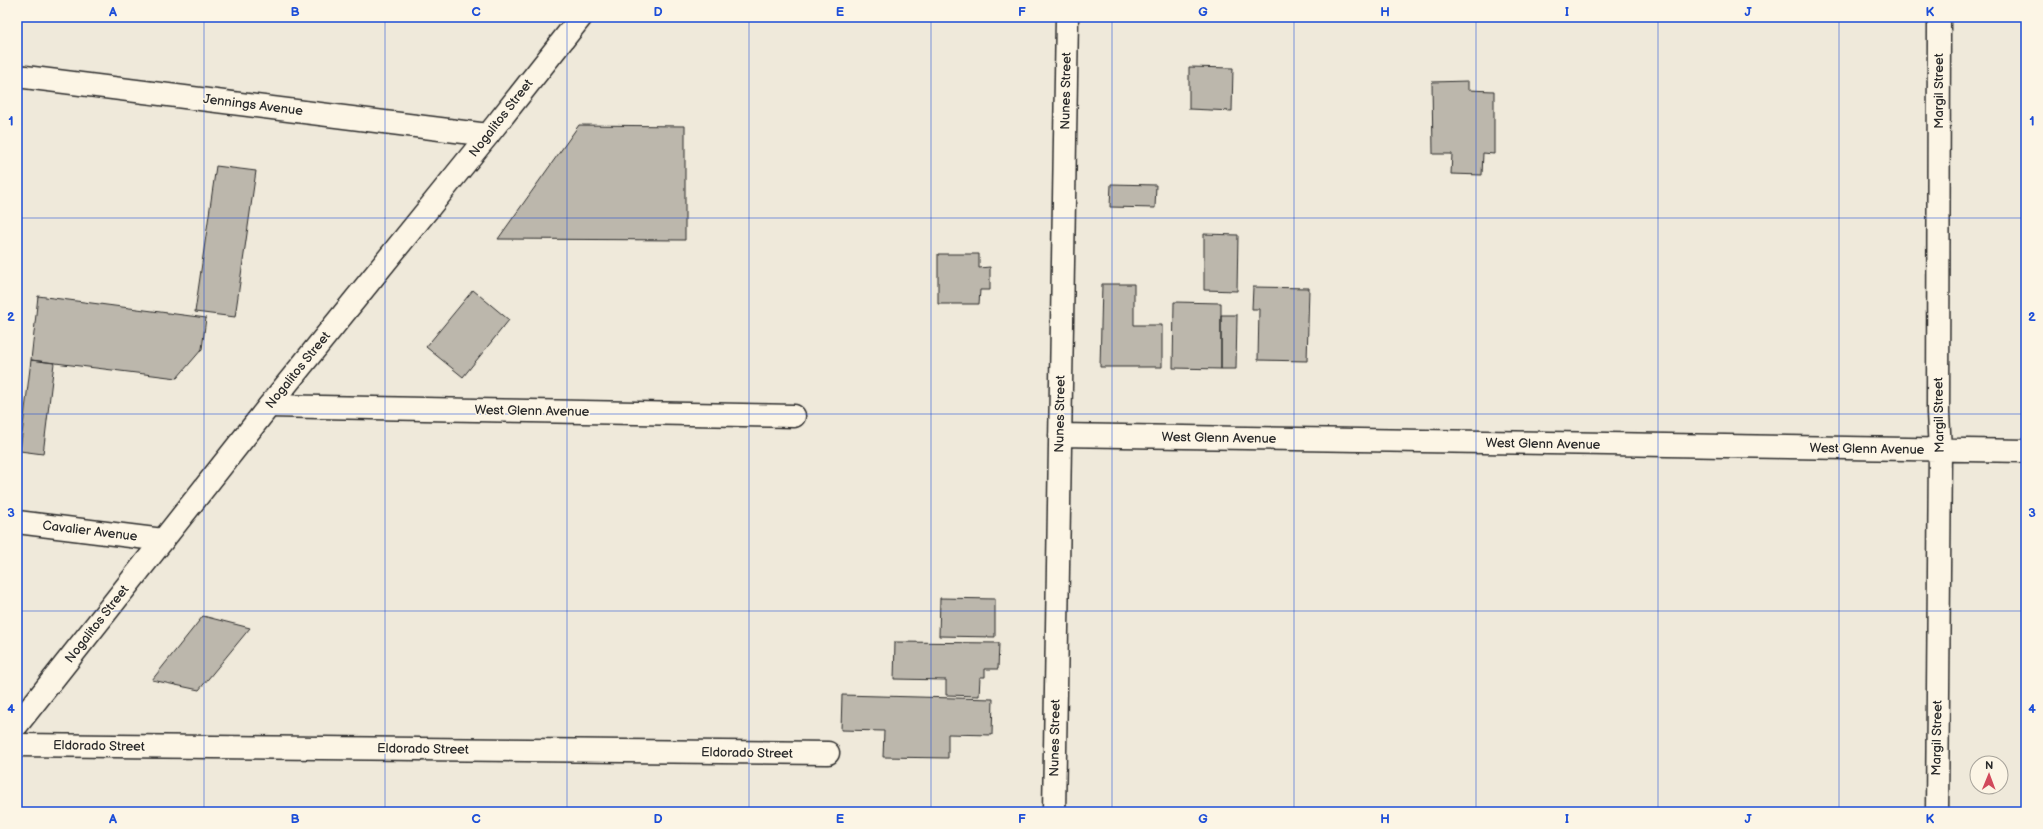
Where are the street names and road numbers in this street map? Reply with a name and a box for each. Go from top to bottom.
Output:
street label: Nunes Street [1057,52,1075,130]
street label: Margil Street [1931,53,1947,129]
street label: Nogalitos Street [466,76,536,160]
street label: Jennings Avenue [202,91,304,119]
street label: Nogalitos Street [262,328,334,412]
street label: Nunes Street [1051,375,1069,453]
street label: Margil Street [1930,377,1948,453]
street label: West Glenn Avenue [474,402,590,420]
street label: West Glenn Avenue [1161,429,1277,447]
street label: West Glenn Avenue [1485,435,1601,453]
street label: West Glenn Avenue [1809,440,1925,458]
street label: Cavalier Avenue [42,517,139,545]
street label: Nogalitos Street [62,582,132,666]
street label: Nunes Street [1046,699,1064,777]
street label: Margil Street [1928,700,1946,776]
street label: Eldorado Street [53,737,145,755]
street label: Eldorado Street [377,740,469,758]
street label: Eldorado Street [701,744,793,762]

